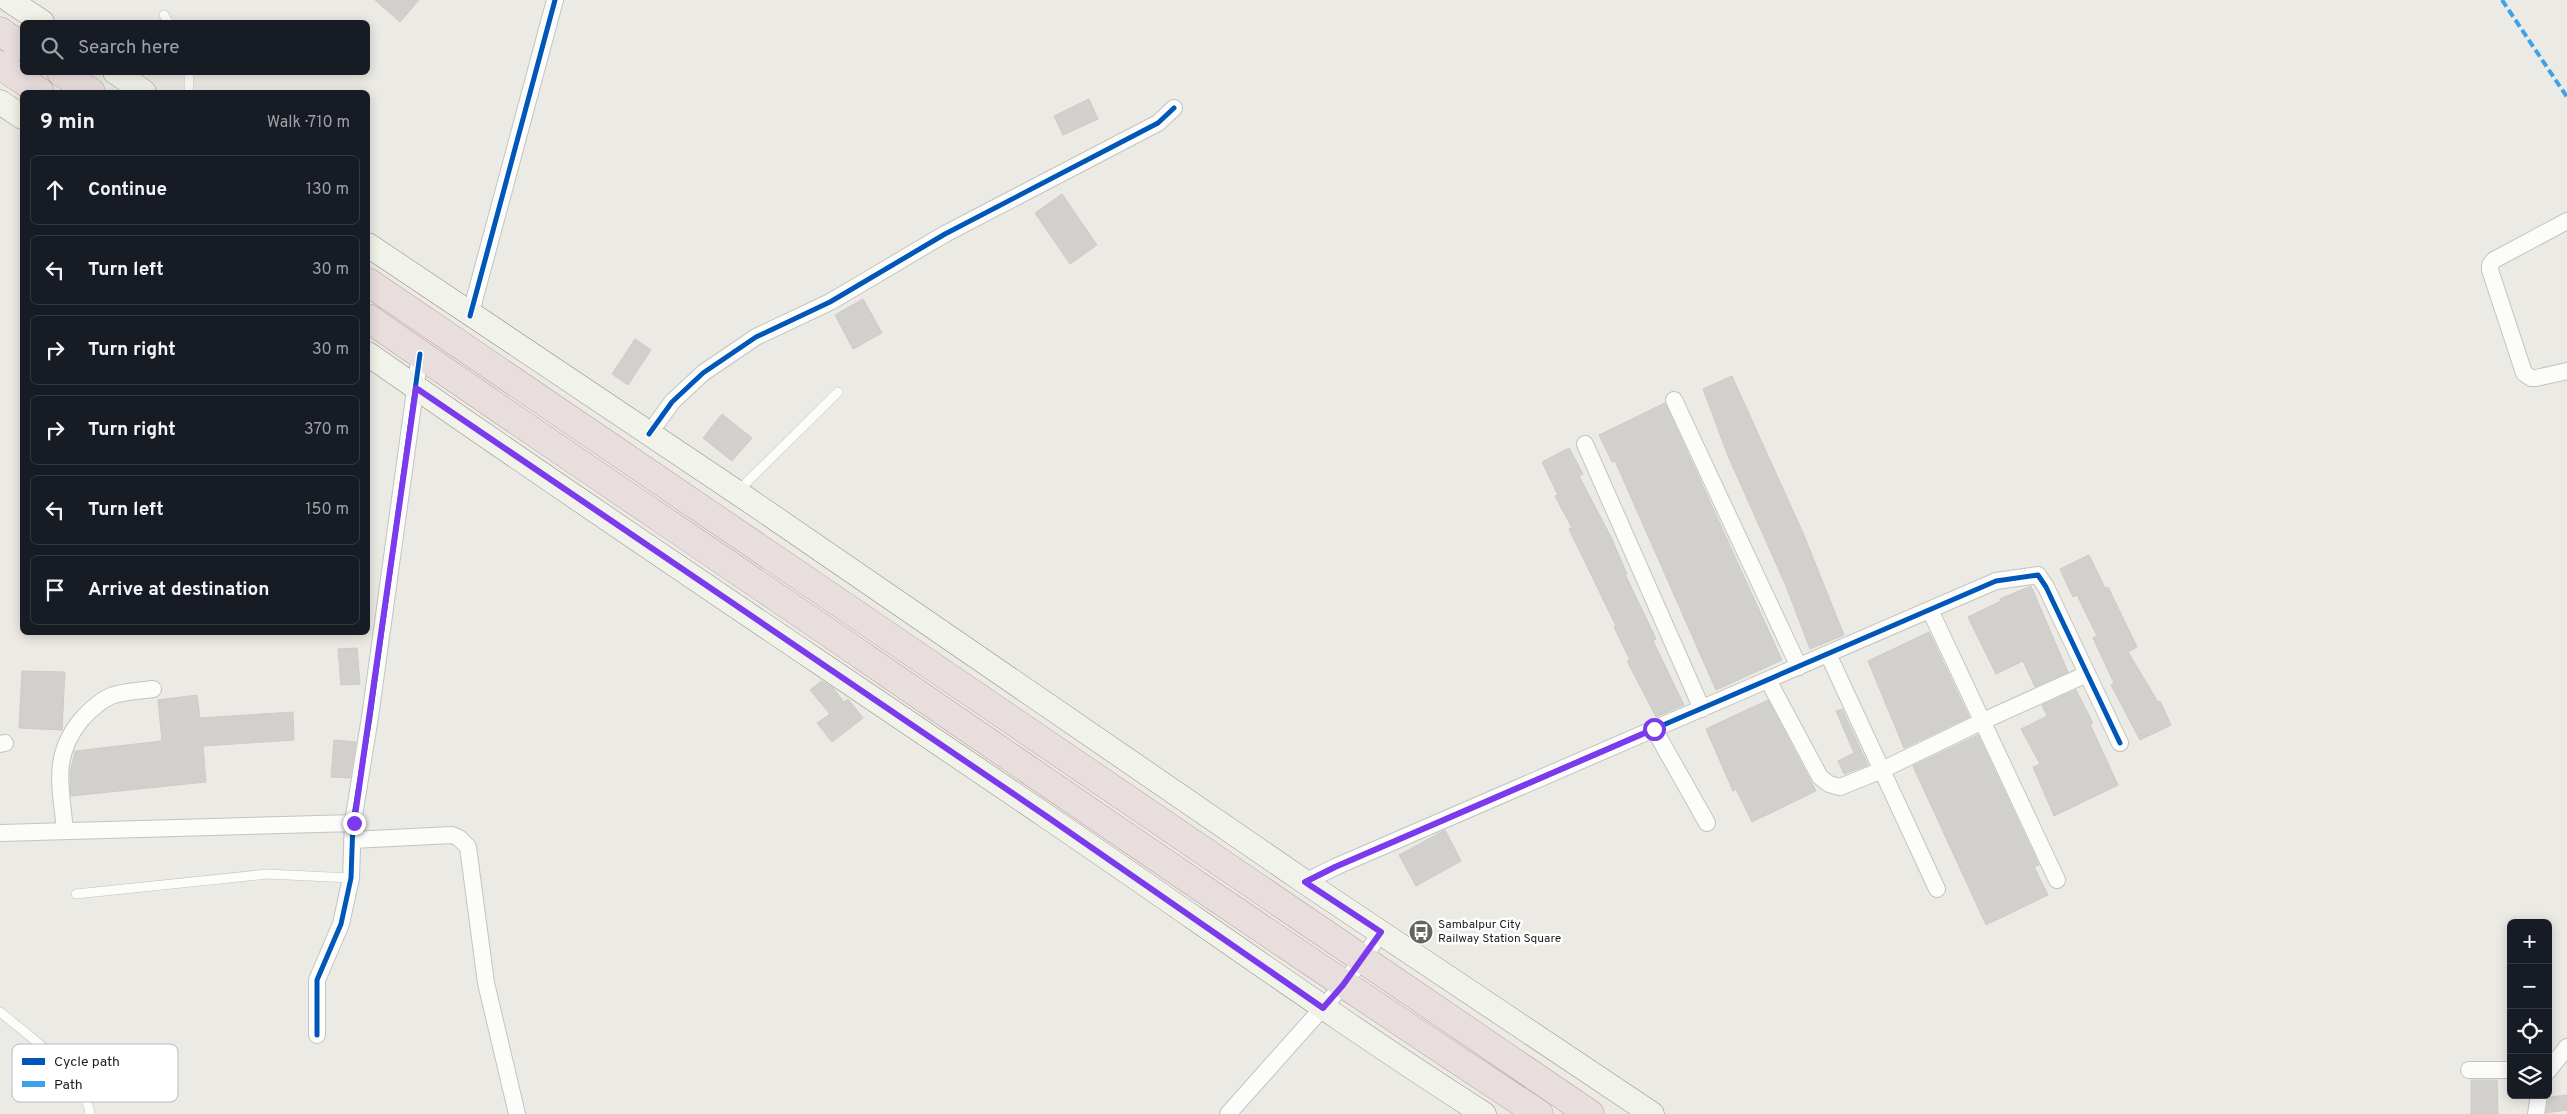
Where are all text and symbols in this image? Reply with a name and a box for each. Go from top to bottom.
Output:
search box [20,20,370,75]
icon: search [38,34,66,62]
text: Search here [78,36,180,60]
text: 9 min [40,109,95,136]
text: Walk · 710 m [267,113,350,133]
icon: ahead [41,176,69,204]
text: Continue [88,178,167,202]
text: 130 m [306,180,349,200]
icon: left [41,256,69,284]
text: Turn left [88,258,164,282]
text: 30 m [312,260,349,280]
icon: right [41,336,69,364]
text: Turn right [88,338,176,362]
text: 30 m [312,340,349,360]
icon: right [41,416,69,444]
text: Turn right [88,418,176,442]
text: 370 m [304,420,349,440]
icon: left [41,496,69,524]
text: Turn left [88,498,164,522]
text: 150 m [306,500,349,520]
icon: arrive [41,576,69,604]
text: Arrive at destination [88,578,269,602]
route start [1643,718,1666,741]
route end [343,812,366,835]
place label: Sambalpur City Railway Station Square [1438,917,1561,947]
bus stop icon: Sambalpur City Railway Station Square [1408,919,1434,945]
map controls [2507,919,2552,1099]
button: + [2507,919,2552,964]
button: − [2507,964,2552,1009]
button: locate [2507,1009,2552,1054]
legend [12,1044,178,1102]
text: Cycle path [54,1054,120,1071]
button: layers [2507,1054,2552,1099]
text: Path [54,1077,83,1094]

